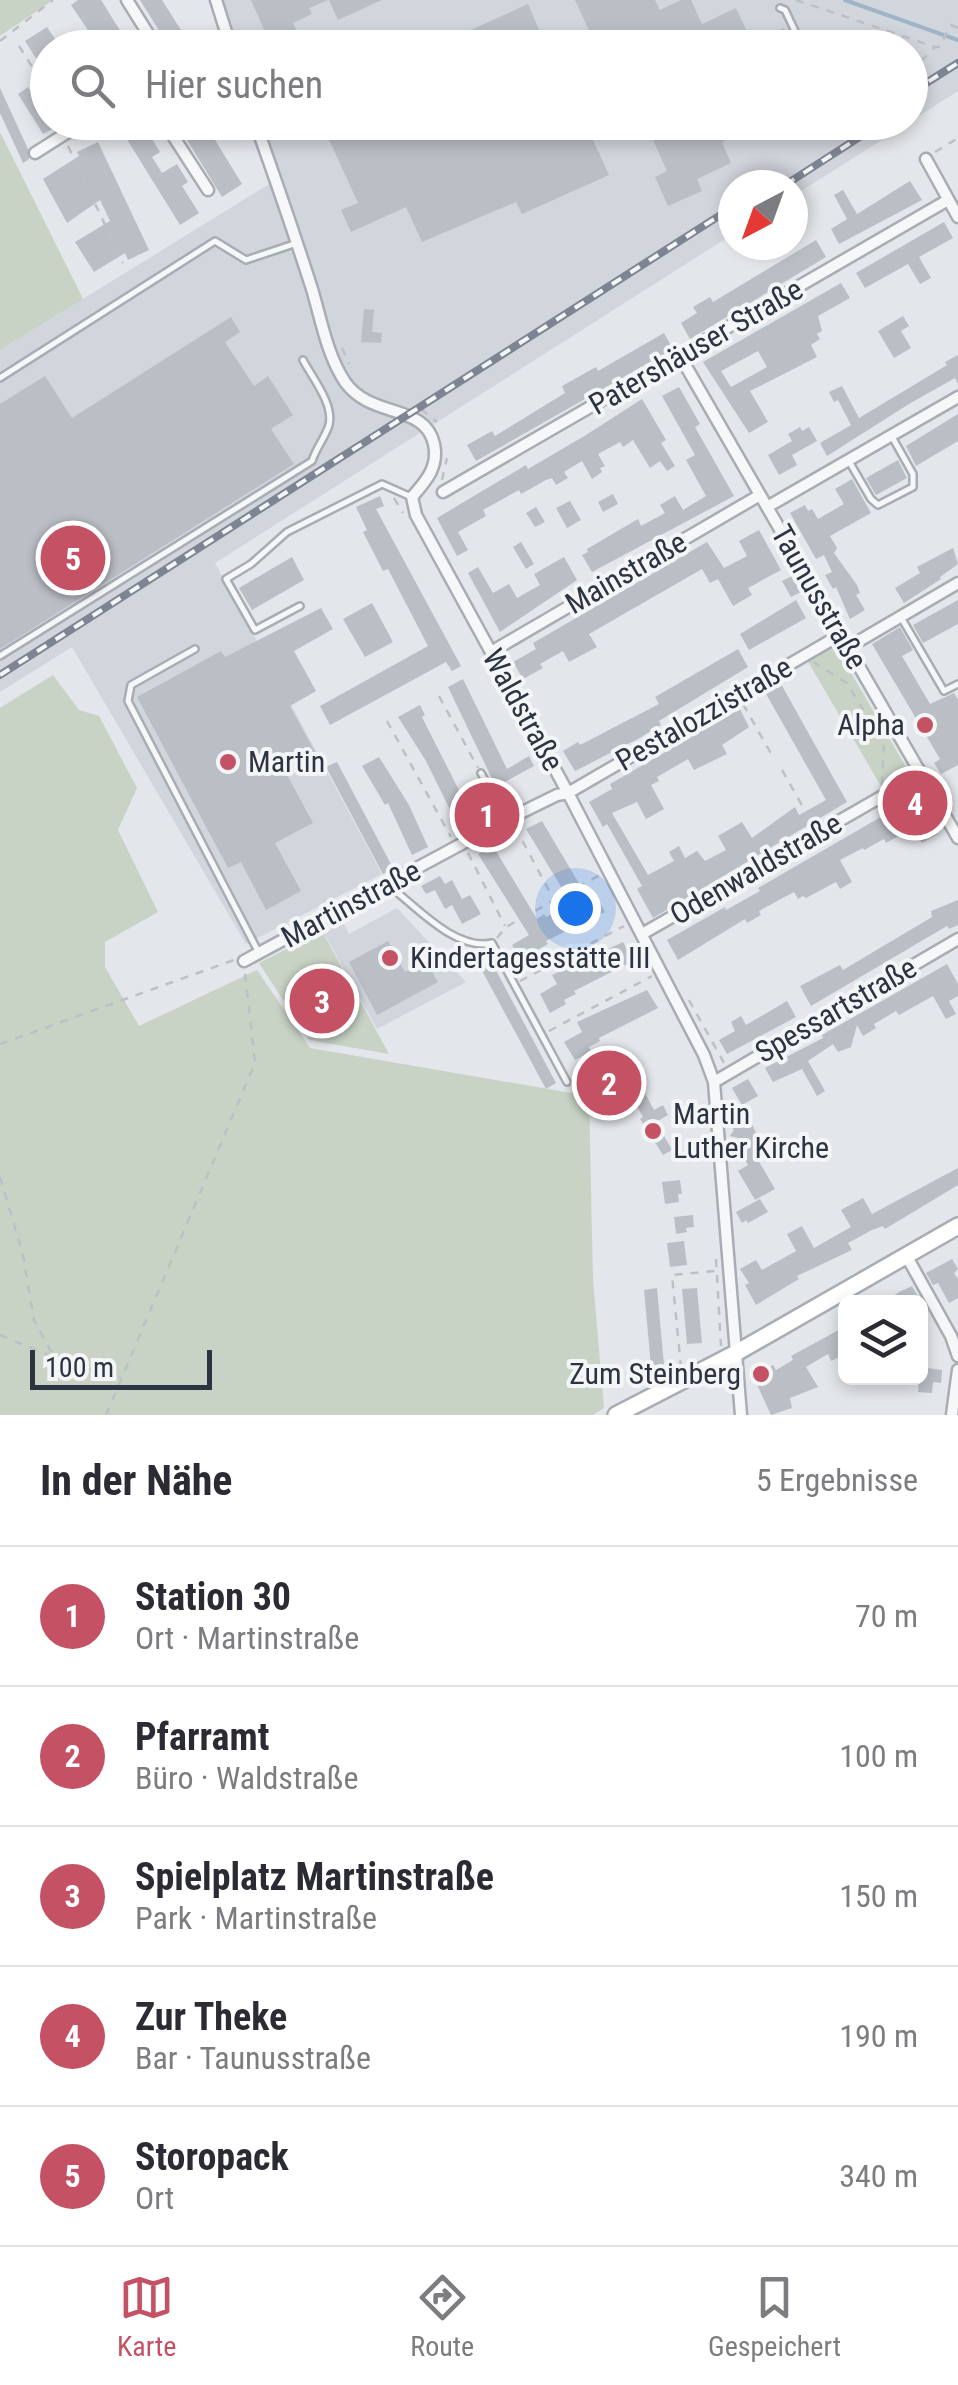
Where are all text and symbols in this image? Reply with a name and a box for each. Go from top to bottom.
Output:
search box [30,30,928,140]
icon: search [65,58,120,113]
text: Hier suchen [145,63,323,107]
north arrow [718,170,808,260]
street label: Patershäuser Straße [583,271,809,422]
street label: Taunusstraße [764,518,875,675]
pin: 5 [40,520,106,596]
street label: Mainstraße [559,524,692,621]
street label: Waldstraße [476,643,571,777]
street label: Pestalozzistraße [609,649,798,778]
place label: Alpha [837,707,905,742]
marker: Alpha [914,714,936,736]
place label: Martin [248,744,325,779]
marker: Martin [217,751,239,773]
pin: 4 [882,766,948,840]
pin: 1 [454,778,520,852]
street label: Odenwaldstraße [664,805,848,932]
street label: Martinstraße [275,852,426,955]
your location [550,883,601,934]
place label: Kindertagesstätte III [410,940,651,975]
marker: Kindertagesstätte III [379,947,401,969]
street label: Spessartstraße [749,949,922,1070]
pin: 3 [290,964,354,1038]
pin: 2 [576,1046,642,1120]
place label: Martin Luther Kirche [673,1096,829,1165]
marker: Martin Luther Kirche [642,1120,664,1142]
map controls [838,1295,928,1385]
button: layers [838,1295,928,1385]
scale bar [30,1345,212,1390]
text: 100 m [45,1351,114,1384]
place label: Zum Steinberg [569,1356,741,1391]
marker: Zum Steinberg [750,1363,772,1385]
text: In der Nähe [40,1456,232,1505]
text: 5 Ergebnisse [756,1461,918,1499]
text: Station 30 [135,1575,291,1619]
text: 1 [64,1597,81,1635]
text: 70 m [855,1597,918,1635]
text: Ort · Martinstraße [135,1619,359,1657]
text: Pfarramt [135,1715,269,1759]
text: 2 [64,1737,81,1775]
text: 100 m [839,1737,918,1775]
text: Büro · Waldstraße [135,1759,359,1797]
text: Spielplatz Martinstraße [135,1855,494,1899]
text: 3 [64,1877,81,1915]
text: 150 m [839,1877,918,1915]
text: Park · Martinstraße [135,1899,377,1937]
text: Zur Theke [135,1995,287,2039]
text: 4 [64,2017,81,2055]
text: 190 m [839,2017,918,2055]
text: Bar · Taunusstraße [135,2039,371,2077]
text: Storopack [135,2135,289,2179]
text: 5 [64,2157,81,2195]
text: 340 m [839,2157,918,2195]
text: Ort [135,2179,174,2217]
tab: Karte [117,2270,176,2363]
tab: Route [410,2270,474,2363]
tab: Gespeichert [708,2270,841,2363]

